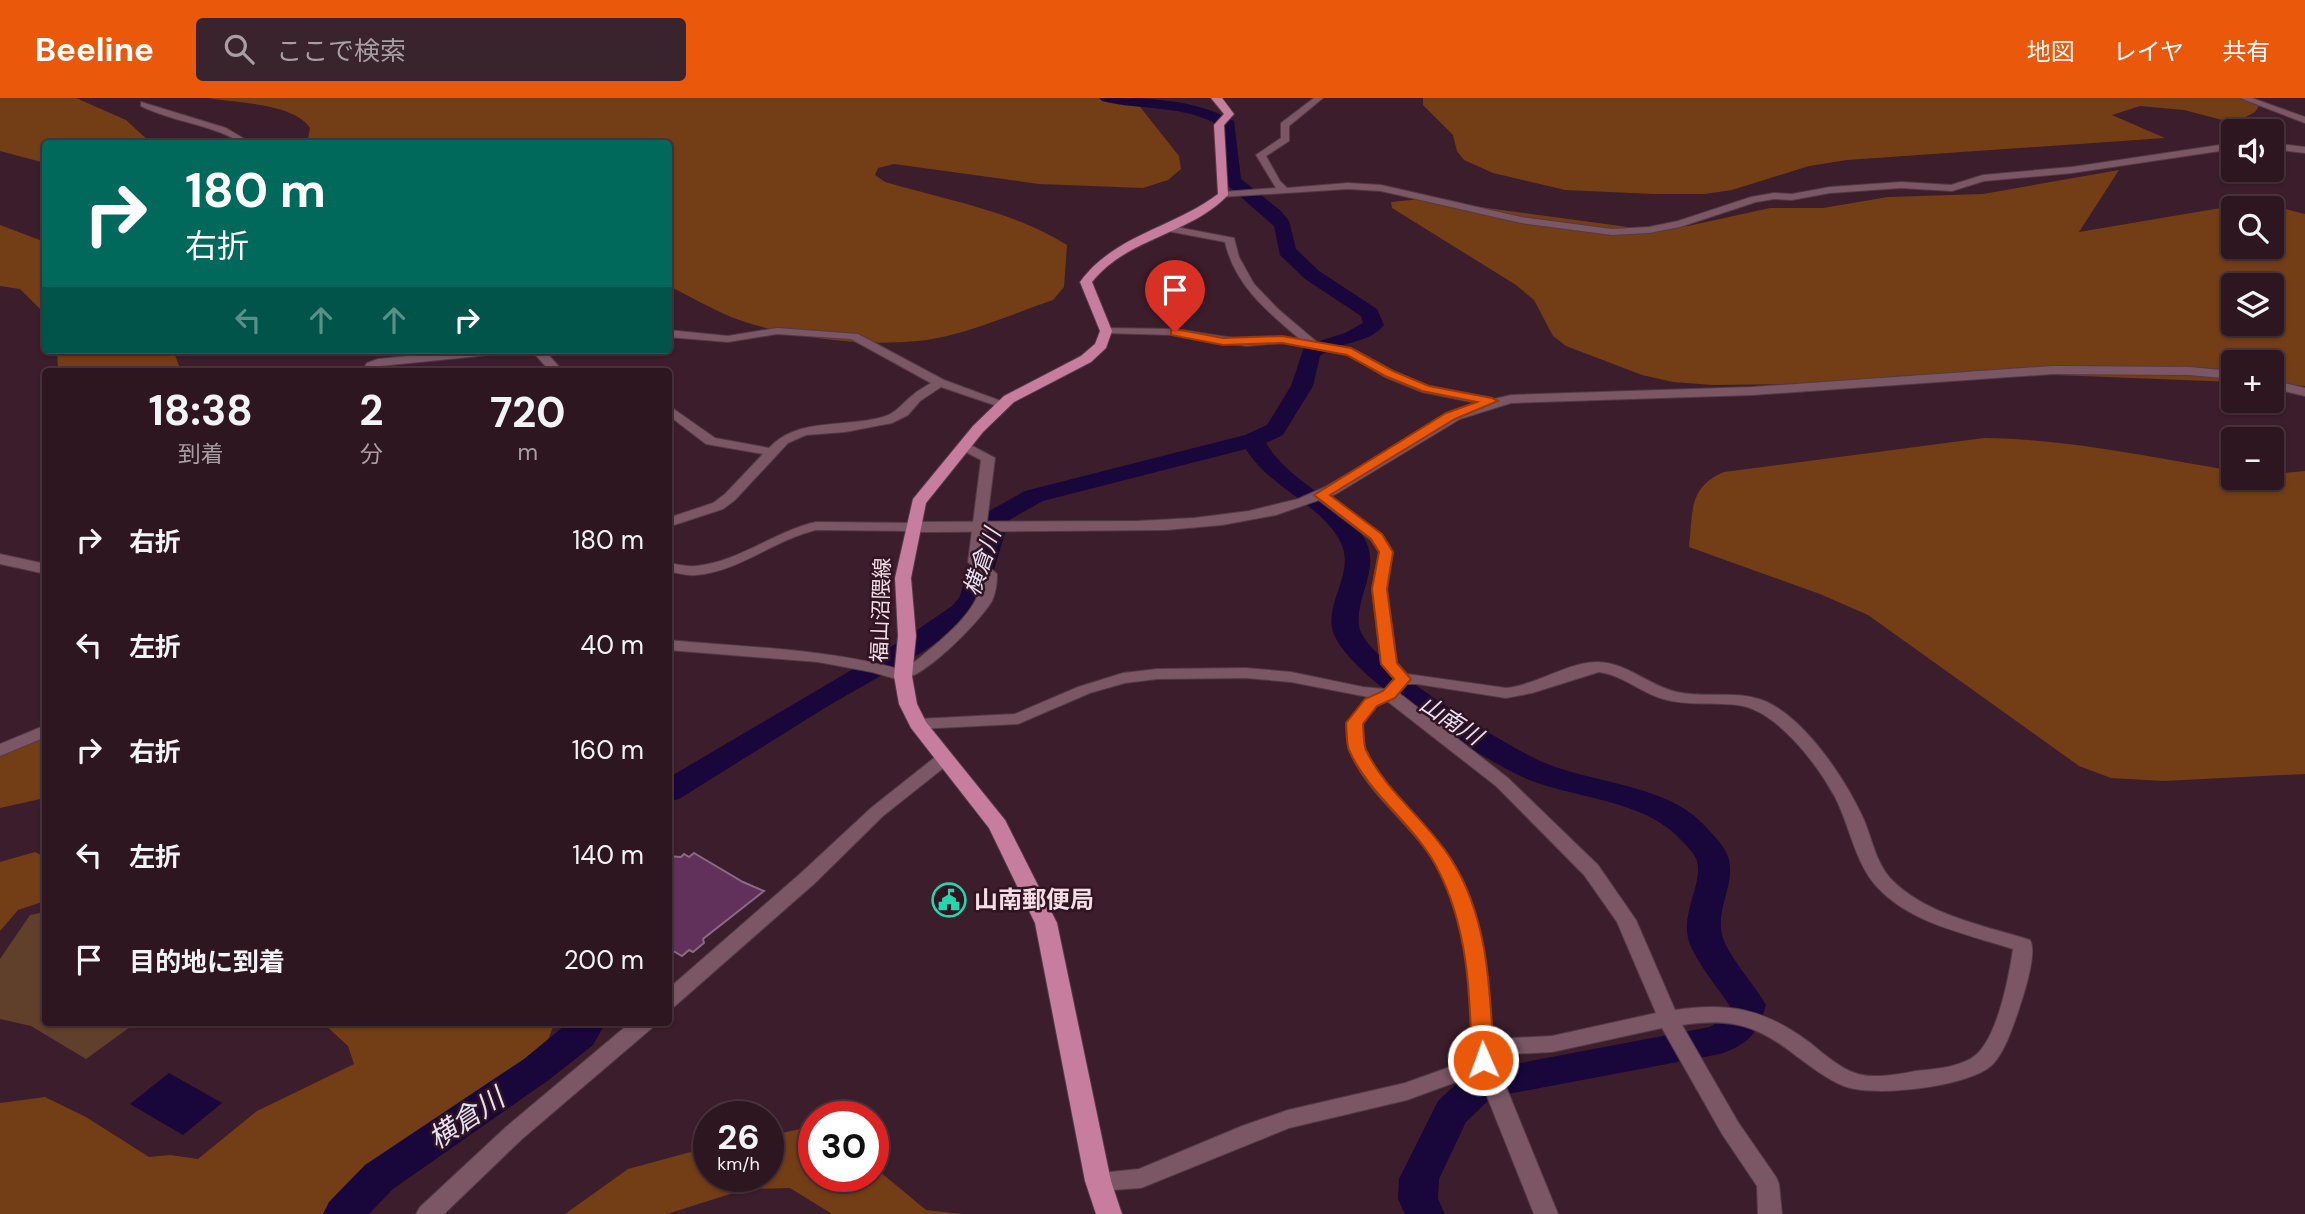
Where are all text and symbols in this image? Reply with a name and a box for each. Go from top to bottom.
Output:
search box [196,18,686,81]
text: Beeline [35,28,154,71]
icon: search [220,30,258,68]
text: ここで検索 [276,34,406,68]
text: 地図 [2027,36,2075,67]
text: レイヤ [2113,36,2184,67]
text: 共有 [2222,36,2270,67]
map controls [2221,119,2284,490]
button: sound [2221,119,2284,182]
text: 180 m [185,158,326,222]
icon: right [70,168,161,259]
button: search [2221,196,2284,259]
text: 右折 [185,225,249,267]
pin [1145,260,1205,332]
icon: arrive [1156,271,1194,309]
button: layers [2221,273,2284,336]
icon: left [229,301,267,339]
icon: ahead [302,301,340,339]
icon: ahead [375,301,413,339]
icon: right [448,301,486,339]
button: + [2221,350,2284,413]
text: 18:38 [148,383,253,438]
text: 2 [359,383,383,438]
text: 720 [490,385,566,440]
button: − [2221,427,2284,490]
text: m [517,437,538,467]
text: 到着 [178,439,224,469]
text: 分 [360,439,383,469]
icon: right [70,521,108,559]
water label: 横倉川 [957,522,1008,600]
text: 180 m [572,523,644,557]
text: 右折 [129,525,181,559]
street label: 福山沼隈線 [865,557,897,663]
icon: left [70,626,108,664]
text: 40 m [580,628,644,662]
text: 左折 [129,630,181,664]
water label: 山南川 [1414,689,1491,753]
icon: right [70,731,108,769]
text: 160 m [572,733,644,767]
text: 右折 [129,735,181,769]
icon: left [70,836,108,874]
text: 140 m [572,838,644,872]
text: 左折 [129,840,181,874]
public building icon: 山南郵便局 [930,881,968,919]
place label: 山南郵便局 [974,884,1094,915]
icon: arrive [70,941,108,979]
text: 200 m [564,943,644,977]
text: 目的地に到着 [129,945,285,979]
position arrow [1446,1023,1520,1097]
water label: 横倉川 [421,1078,514,1157]
speed limit sign: 30 [798,1101,889,1192]
text: 26 [717,1114,760,1160]
text: km/h [717,1152,760,1176]

